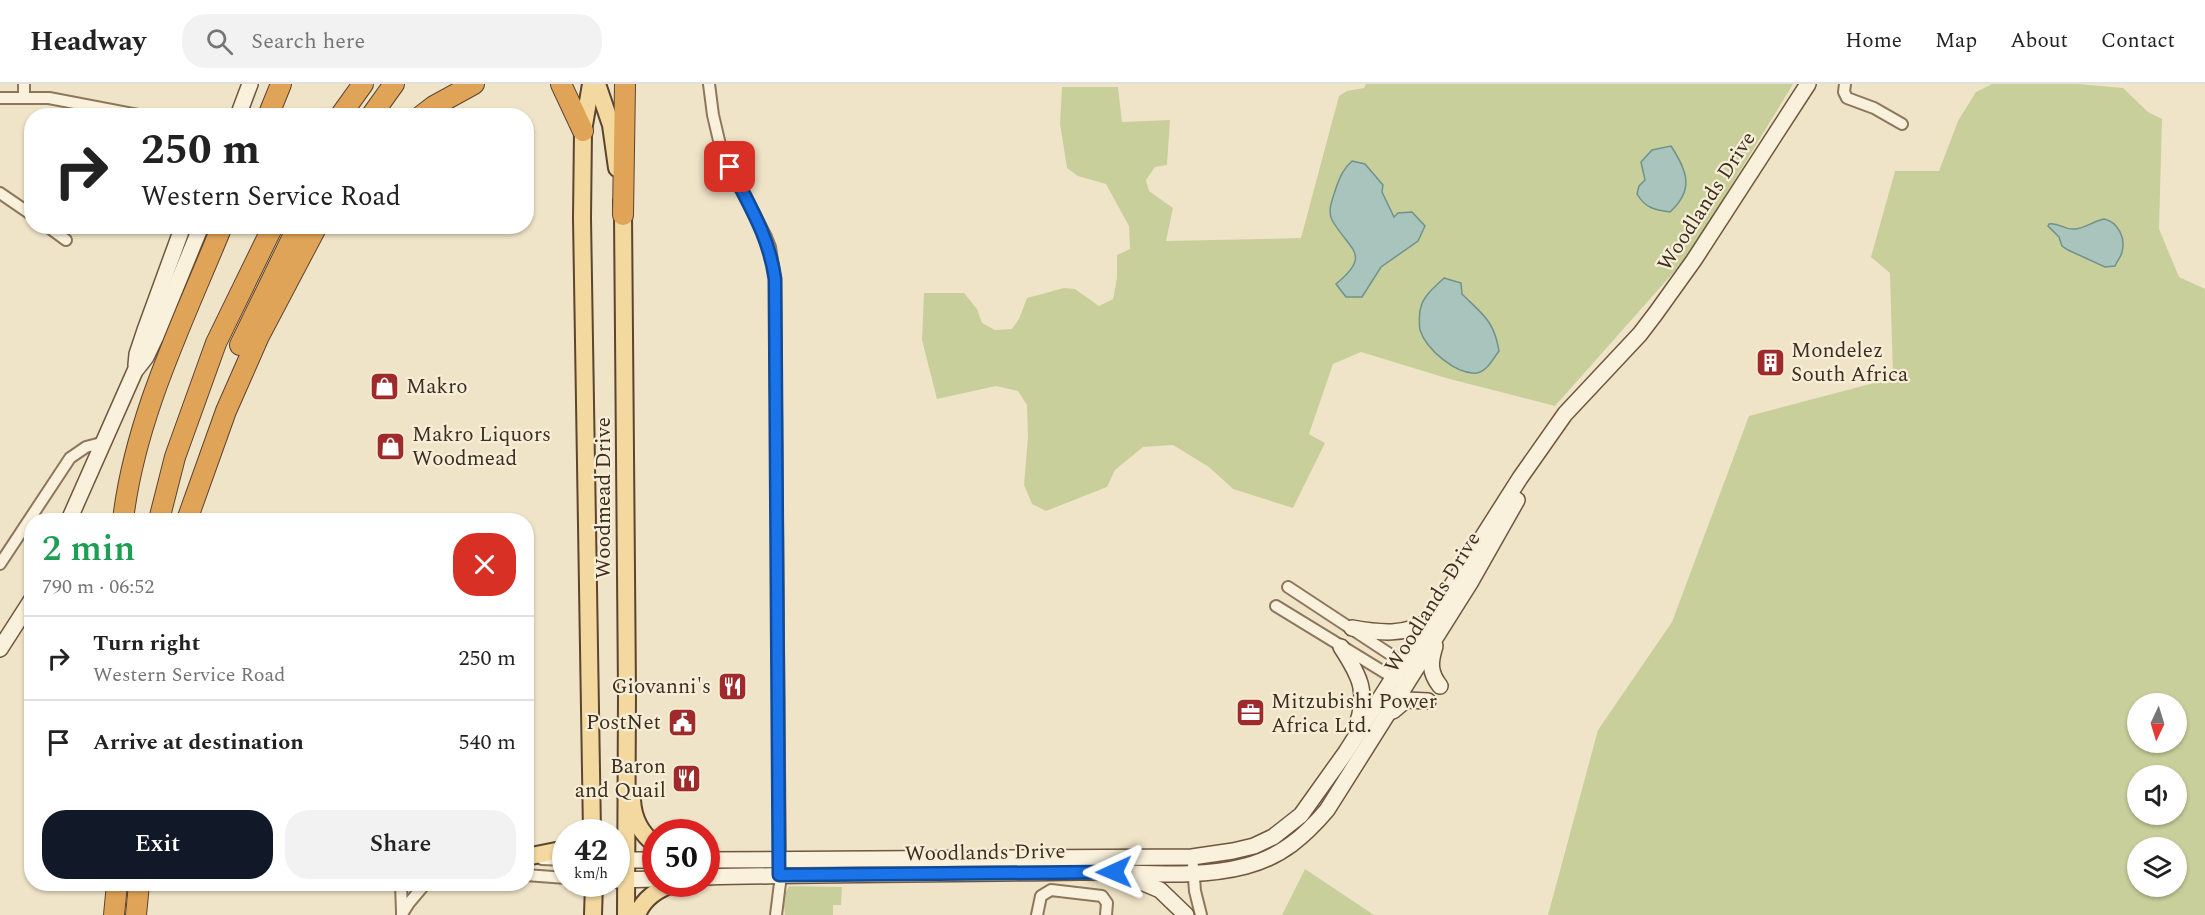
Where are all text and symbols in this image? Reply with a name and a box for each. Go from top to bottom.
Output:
search box [182,14,602,68]
text: Headway [30,20,146,63]
icon: search [203,25,236,58]
text: Search here [251,25,365,58]
text: Home [1845,25,1902,57]
text: Map [1935,25,1977,57]
text: About [2010,25,2068,57]
text: Contact [2101,25,2175,57]
text: 250 m [141,119,260,182]
street label: Woodlands Drive [1650,125,1764,278]
icon: right [42,132,120,210]
pin [704,141,755,192]
icon: arrive [713,150,746,183]
text: Western Service Road [141,176,401,218]
place label: Mondelez South Africa [1791,335,1909,391]
building icon: Mondelez South Africa [1754,346,1786,378]
shop icon: Makro [369,370,401,402]
place label: Makro [406,371,468,403]
street label: Woodmead Drive [588,417,620,579]
place label: Makro Liquors Woodmead [412,419,551,475]
shop icon: Makro Liquors Woodmead [375,430,407,462]
text: 2 min [42,522,135,577]
street label: Woodlands Drive [1377,526,1489,679]
button: close [453,533,516,596]
text: 790 m · 06:52 [42,572,154,602]
text: Turn right [93,627,200,660]
icon: right [42,642,75,675]
text: 250 m [459,642,516,675]
text: Western Service Road [93,660,286,690]
restaurant icon: Giovanni's [716,670,748,702]
place label: Giovanni's [611,671,711,703]
place label: Mitzubishi Power Africa Ltd. [1271,686,1437,742]
north arrow [2127,693,2187,753]
map controls [2127,693,2187,897]
office icon: Mitzubishi Power Africa Ltd. [1234,697,1266,729]
public building icon: PostNet [666,706,698,738]
place label: PostNet [586,707,661,739]
icon: arrive [42,726,75,759]
text: Arrive at destination [93,726,304,759]
text: 540 m [459,726,516,759]
place label: Baron and Quail [575,751,666,807]
restaurant icon: Baron and Quail [671,762,703,794]
button: sound [2127,765,2187,825]
button: Exit [42,810,273,879]
button: Share [285,810,516,879]
speed limit sign: 50 [642,819,720,897]
text: 42 [574,828,608,874]
street label: Woodlands Drive [904,836,1066,870]
button: layers [2127,837,2187,897]
position arrow [1082,840,1146,904]
text: km/h [574,862,608,885]

